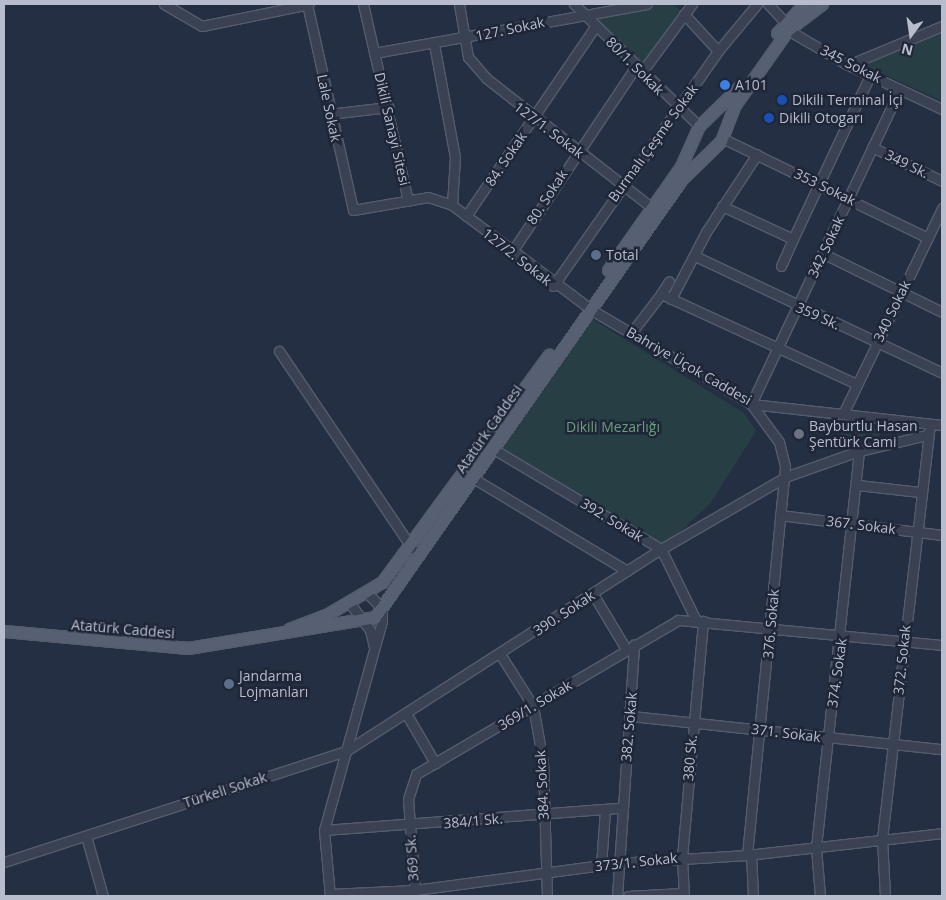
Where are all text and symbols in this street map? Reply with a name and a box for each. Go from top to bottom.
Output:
north arrow [886,10,936,60]
street label: 127. Sokak [474,14,546,44]
street label: 80/1. Sokak [603,34,667,98]
text: N [899,39,915,61]
street label: 345 Sokak [818,41,884,87]
street label: Dikili Sanayi Sitesi [371,71,413,187]
street label: Lale Sokak [314,73,344,143]
place label: A101 [735,77,768,93]
marker: A101 [719,79,731,91]
street label: Burmalı Çeşme Sokak [605,81,701,205]
place label: Dikili Terminal İçi [792,92,903,108]
marker: Dikili Terminal İçi [776,94,788,106]
street label: 127/1. Sokak [511,98,587,162]
place label: Dikili Otogarı [779,110,863,126]
marker: Dikili Otogarı [763,112,775,124]
street label: 84. Sokak [482,129,530,189]
street label: 349 Sk. [882,146,932,182]
street label: 353 Sokak [792,165,858,209]
street label: 80. Sokak [523,166,571,228]
street label: 342 Sokak [804,213,848,281]
street label: 127/2. Sokak [479,225,555,289]
place label: Total [606,247,638,263]
marker: Total [590,249,602,261]
street label: 340 Sokak [870,278,914,344]
street label: 359 Sk. [793,299,843,333]
street label: Bahriye Üçok Caddesi [624,323,754,409]
street label: Atatürk Caddesi [452,382,526,476]
place label: Bayburtlu Hasan Şentürk Cami [809,418,918,451]
park label: Dikili Mezarlığı [566,419,660,435]
marker: Bayburtlu Hasan Şentürk Cami [793,428,805,440]
street label: 392. Sokak [578,495,646,545]
street label: 367. Sokak [825,512,897,538]
street label: 390. Sokak [530,587,598,639]
street label: 376. Sokak [760,588,782,660]
street label: Atatürk Caddesi [71,616,175,642]
street label: 372. Sokak [890,624,914,696]
street label: 374. Sokak [824,637,850,709]
place label: Jandarma Lojmanları [239,668,308,700]
street label: 369/1. Sokak [495,676,575,734]
marker: Jandarma Lojmanları [223,678,235,690]
street label: 382. Sokak [618,691,640,763]
street label: 371. Sokak [750,720,822,746]
street label: 380 Sk. [680,734,700,782]
street label: 384. Sokak [532,750,552,820]
street label: Türkeli Sokak [181,769,269,811]
street label: 384/1 Sk. [443,810,503,832]
street label: 369 Sk. [402,834,422,882]
street label: 373/1. Sokak [594,849,678,875]

